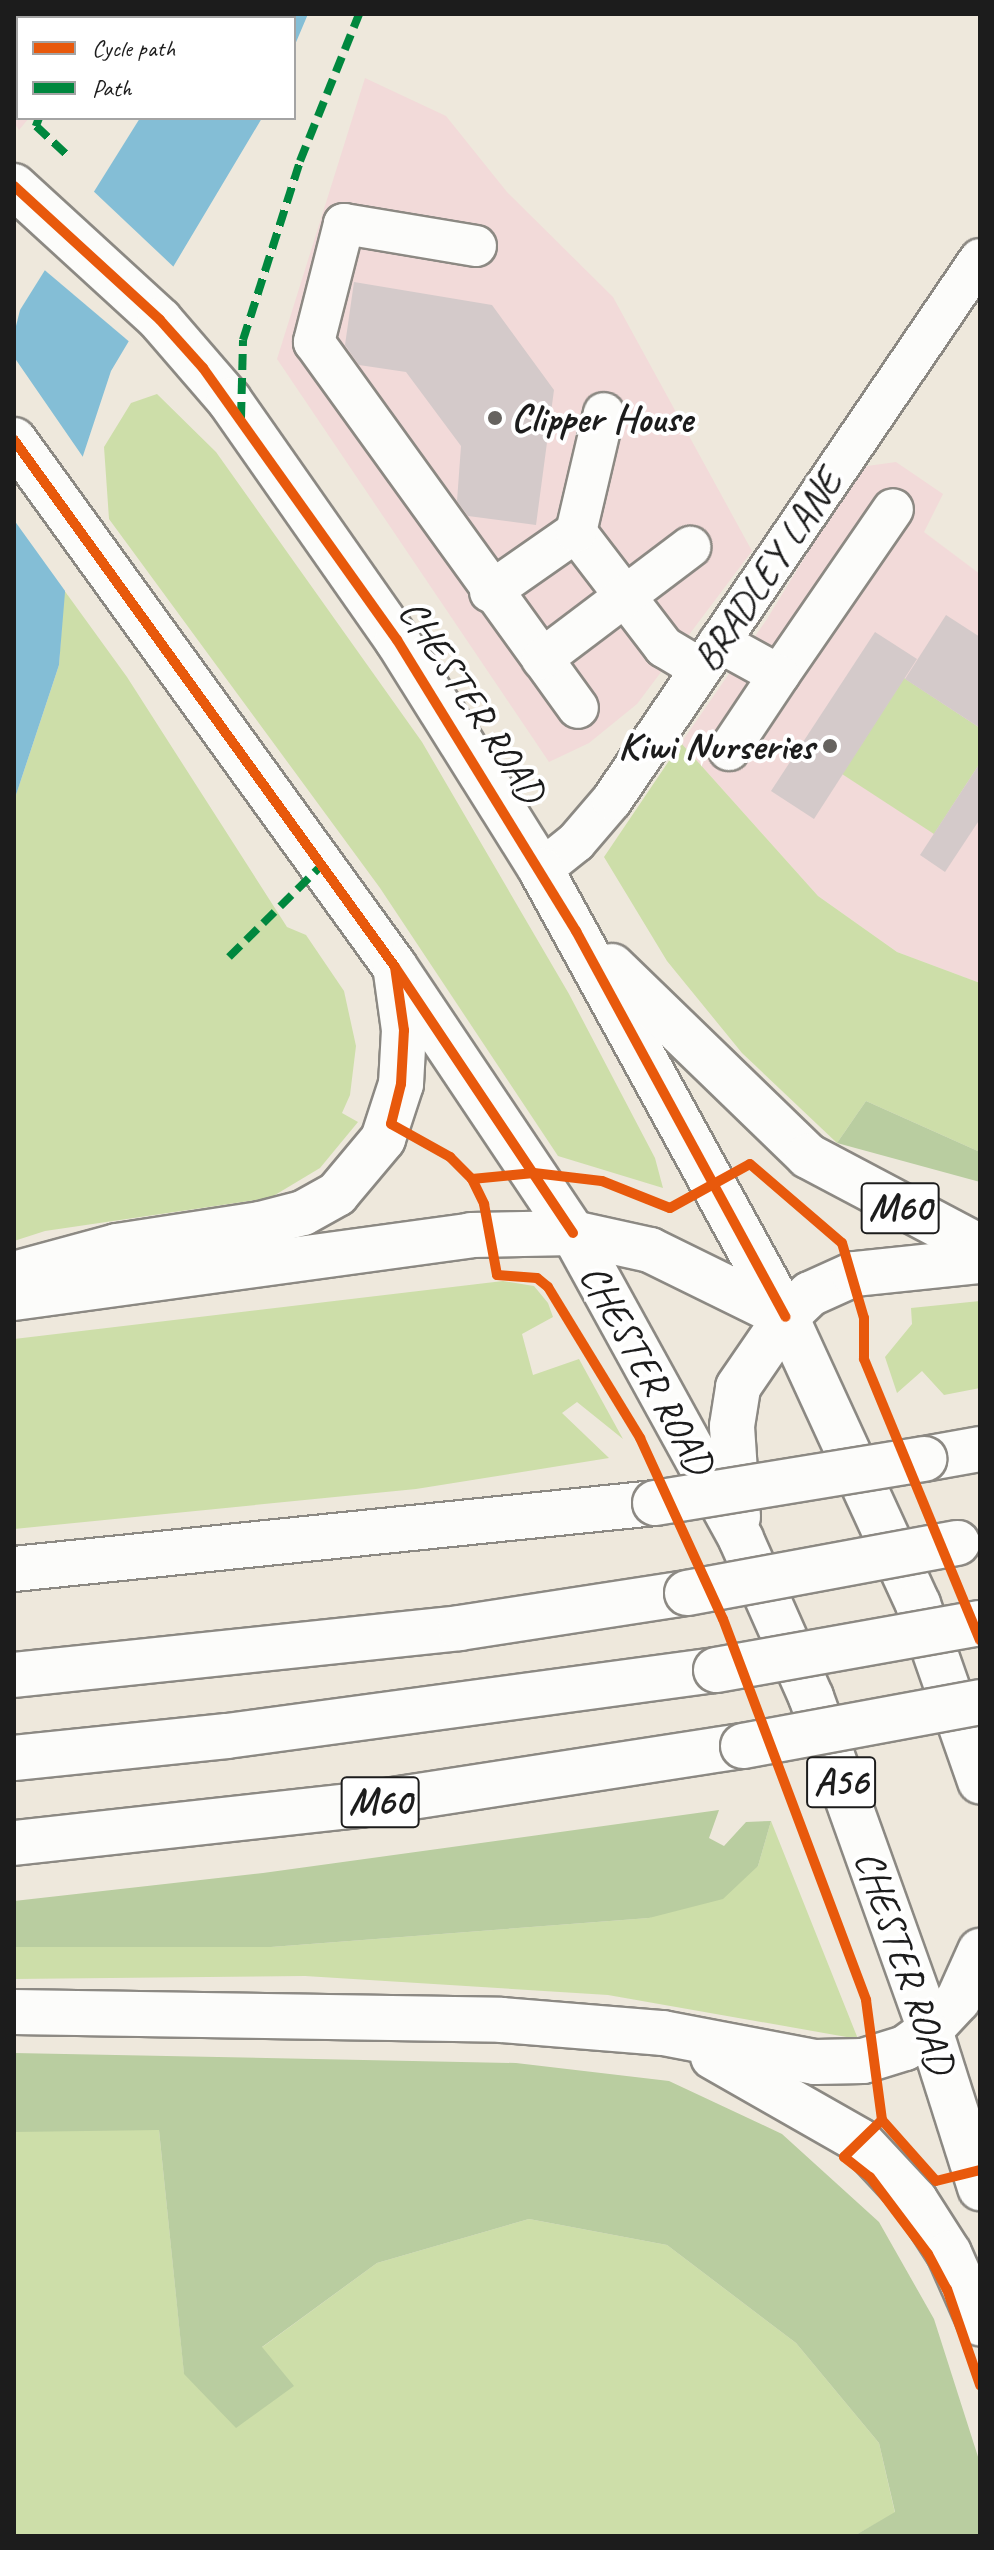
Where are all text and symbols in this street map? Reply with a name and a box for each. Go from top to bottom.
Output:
legend [16,16,296,120]
text: Cycle path [92,33,175,63]
text: Path [92,73,132,103]
place label: Clipper House [511,394,693,442]
marker: Clipper House [486,409,504,427]
street label: BRADLEY LANE [682,460,852,680]
street label: CHESTER ROAD [388,589,556,813]
place label: Kiwi Nurseries [616,722,814,770]
marker: Kiwi Nurseries [821,737,839,755]
road number: M60 [860,1174,940,1242]
street label: CHESTER ROAD [569,1255,725,1483]
road number: A56 [805,1748,877,1816]
road number: M60 [340,1768,420,1836]
street label: CHESTER ROAD [844,1843,966,2081]

